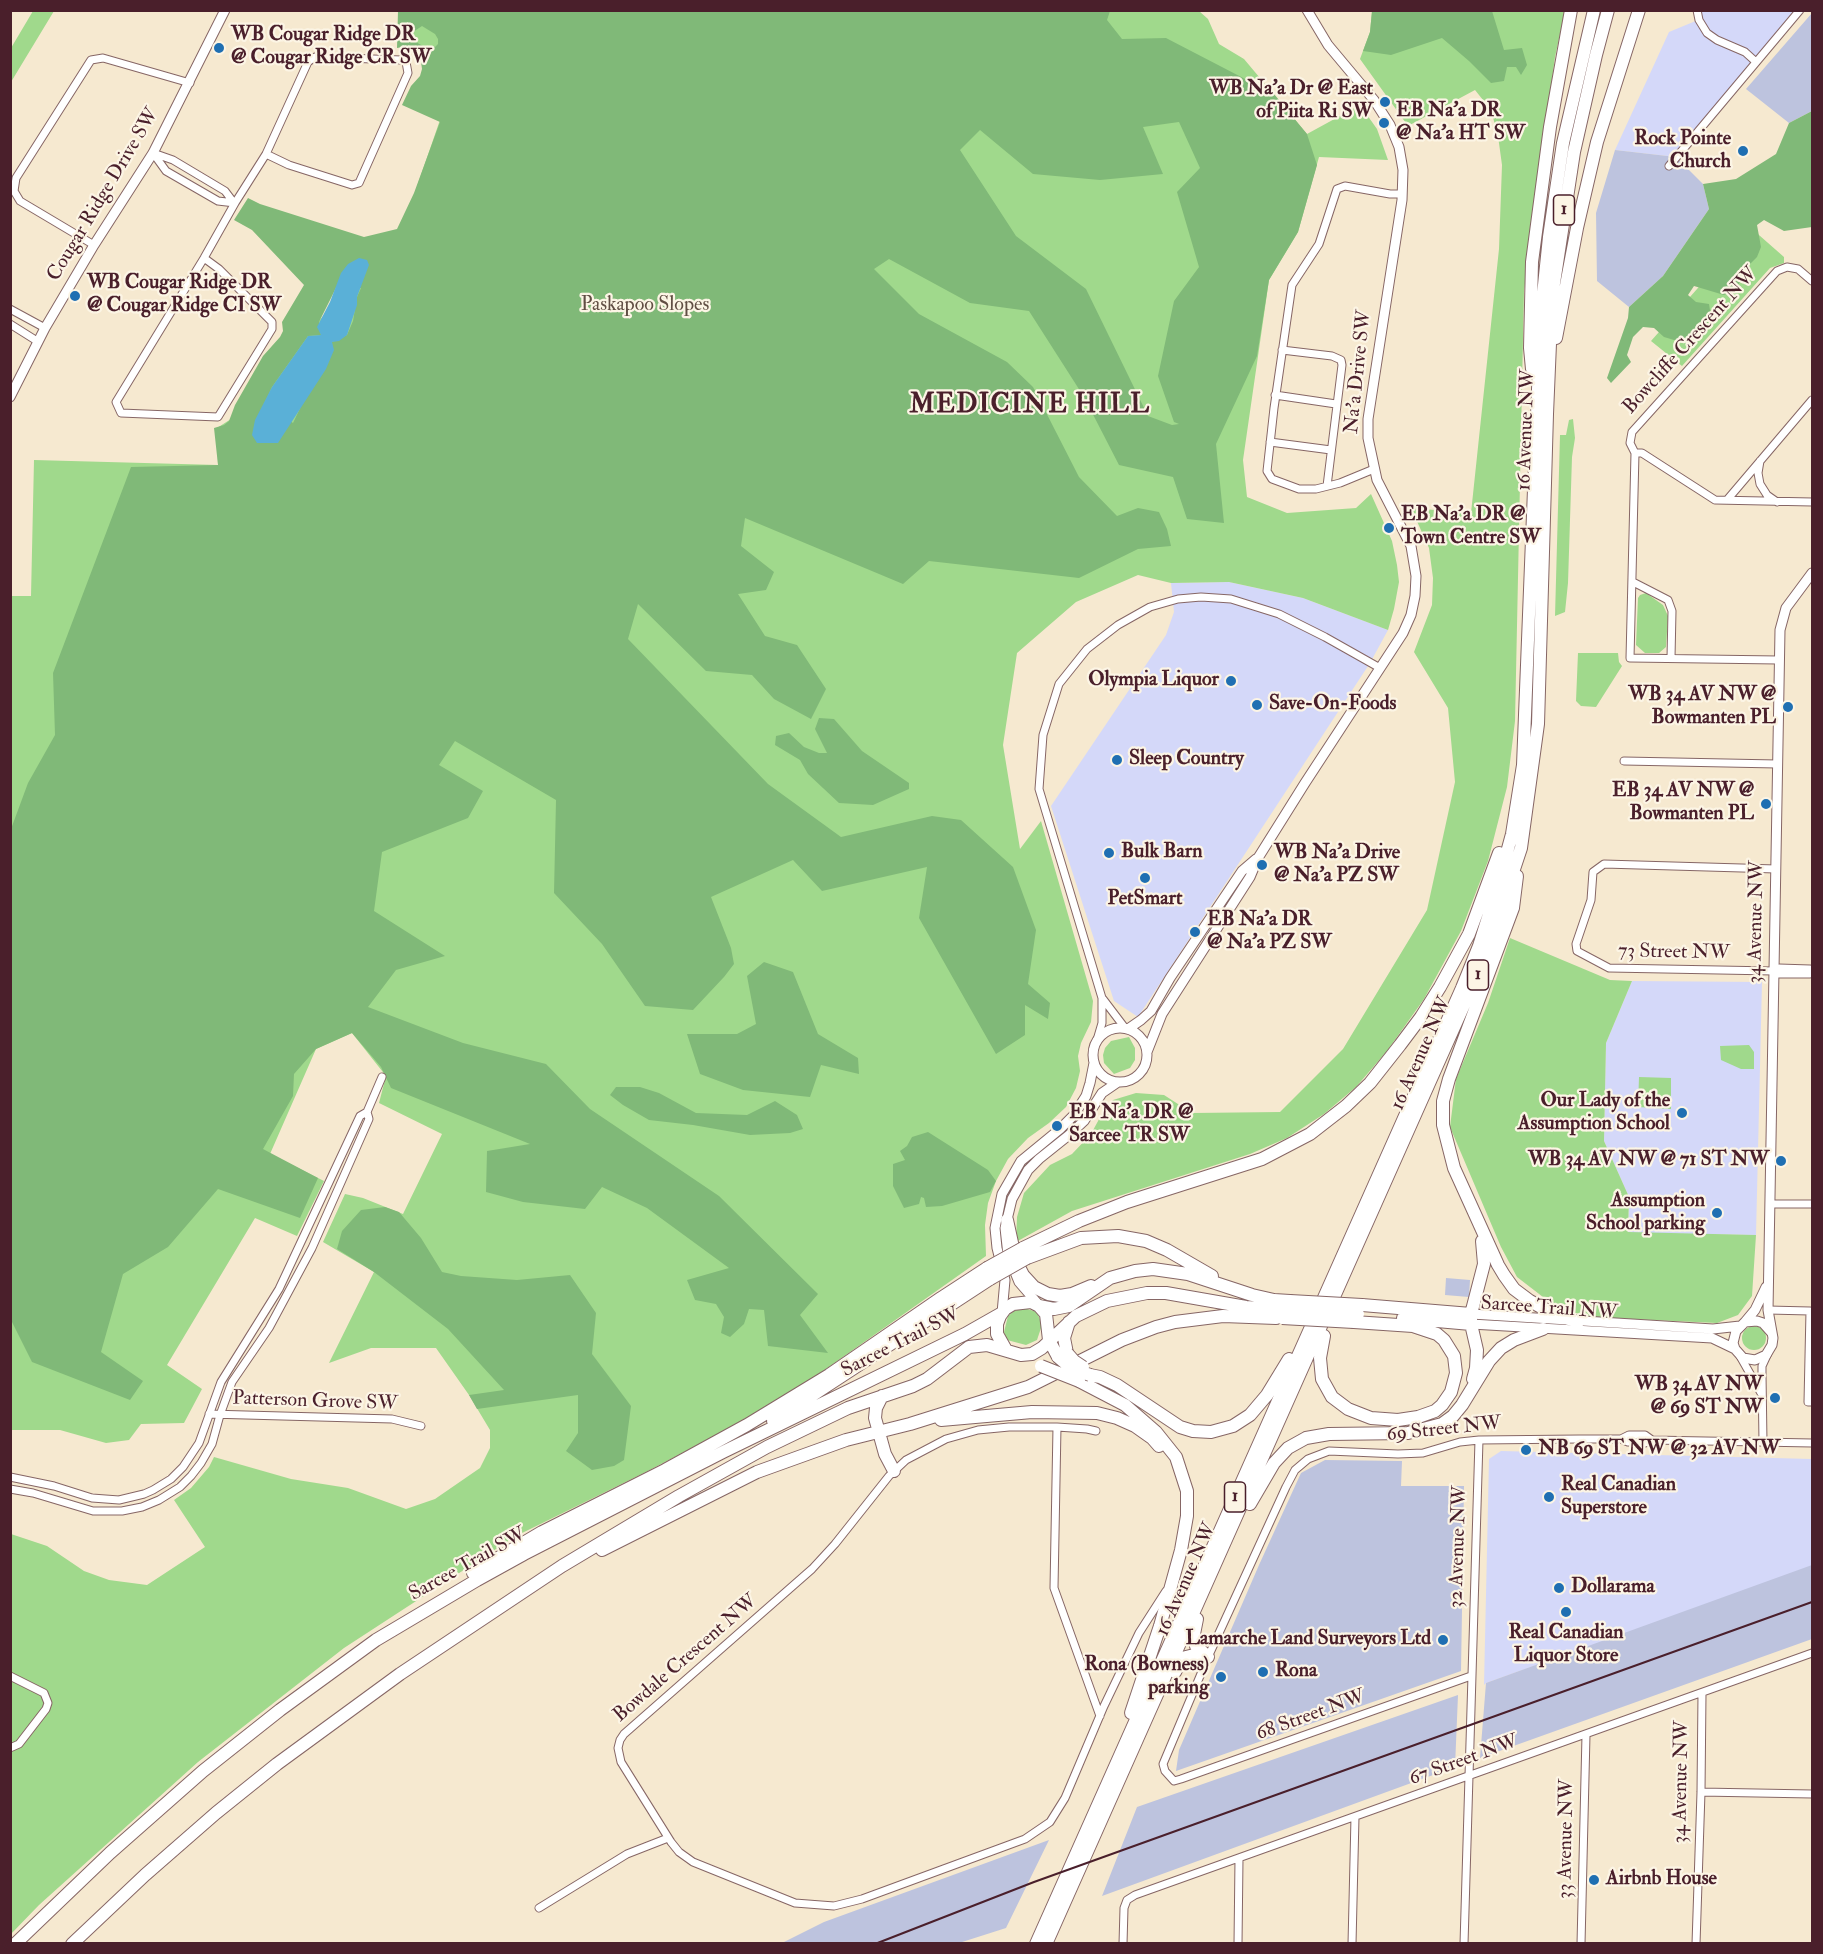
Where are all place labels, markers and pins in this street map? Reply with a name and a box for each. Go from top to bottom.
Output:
place label: WB Cougar Ridge DR @ Cougar Ridge CR SW [231,24,431,71]
marker: WB Cougar Ridge DR @ Cougar Ridge CR SW [212,41,226,55]
place label: WB Na'a Dr @ East of Piita Ri SW [1209,78,1373,125]
marker: WB Na'a Dr @ East of Piita Ri SW [1378,95,1392,109]
place label: EB Na'a DR @ Na'a HT SW [1396,100,1525,147]
marker: EB Na'a DR @ Na'a HT SW [1377,116,1391,130]
place label: Rock Pointe Church [1634,128,1731,175]
marker: Rock Pointe Church [1736,144,1750,158]
place label: WB Cougar Ridge DR @ Cougar Ridge CI SW [87,272,281,319]
marker: WB Cougar Ridge DR @ Cougar Ridge CI SW [68,289,82,303]
place label: EB Na'a DR @ Town Centre SW [1401,504,1541,551]
marker: EB Na'a DR @ Town Centre SW [1382,521,1396,535]
place label: Olympia Liquor [1088,669,1219,693]
marker: Olympia Liquor [1224,674,1238,688]
place label: WB 34 AV NW @ Bowmanten PL [1628,684,1776,731]
place label: Save-On-Foods [1269,693,1396,717]
marker: Save-On-Foods [1250,698,1264,712]
marker: WB 34 AV NW @ Bowmanten PL [1781,700,1795,714]
place label: Sleep Country [1129,748,1244,772]
marker: Sleep Country [1110,753,1124,767]
place label: EB 34 AV NW @ Bowmanten PL [1612,780,1754,827]
marker: EB 34 AV NW @ Bowmanten PL [1759,797,1773,811]
place label: Bulk Barn [1121,841,1202,865]
place label: WB Na'a Drive @ Na'a PZ SW [1274,842,1400,889]
marker: Bulk Barn [1102,846,1116,860]
marker: WB Na'a Drive @ Na'a PZ SW [1255,858,1269,872]
marker: PetSmart [1138,871,1152,885]
place label: PetSmart [1108,888,1182,912]
place label: EB Na'a DR @ Na'a PZ SW [1207,909,1332,956]
marker: EB Na'a DR @ Na'a PZ SW [1188,925,1202,939]
place label: Our Lady of the Assumption School [1518,1090,1670,1137]
place label: EB Na'a DR @ Sarcee TR SW [1069,1102,1193,1149]
marker: Our Lady of the Assumption School [1675,1106,1689,1120]
marker: EB Na'a DR @ Sarcee TR SW [1050,1119,1064,1133]
place label: WB 34 AV NW @ 71 ST NW [1528,1149,1769,1173]
marker: WB 34 AV NW @ 71 ST NW [1774,1154,1788,1168]
place label: Assumption School parking [1586,1190,1705,1237]
marker: Assumption School parking [1710,1206,1724,1220]
place label: WB 34 AV NW @ 69 ST NW [1635,1374,1763,1421]
marker: WB 34 AV NW @ 69 ST NW [1768,1391,1782,1405]
place label: NB 69 ST NW @ 32 AV NW [1538,1438,1780,1462]
marker: NB 69 ST NW @ 32 AV NW [1519,1443,1533,1457]
place label: Real Canadian Superstore [1561,1474,1676,1521]
marker: Real Canadian Superstore [1542,1490,1556,1504]
place label: Dollarama [1571,1576,1655,1600]
marker: Dollarama [1552,1581,1566,1595]
marker: Real Canadian Liquor Store [1559,1605,1573,1619]
place label: Real Canadian Liquor Store [1508,1622,1624,1669]
place label: Lamarche Land Surveyors Ltd [1186,1628,1431,1652]
marker: Lamarche Land Surveyors Ltd [1436,1633,1450,1647]
place label: Rona (Bowness) parking [1084,1654,1209,1701]
place label: Rona [1275,1660,1317,1684]
marker: Rona [1256,1665,1270,1679]
marker: Rona (Bowness) parking [1214,1670,1228,1684]
place label: Airbnb House [1606,1868,1717,1892]
marker: Airbnb House [1587,1873,1601,1887]

